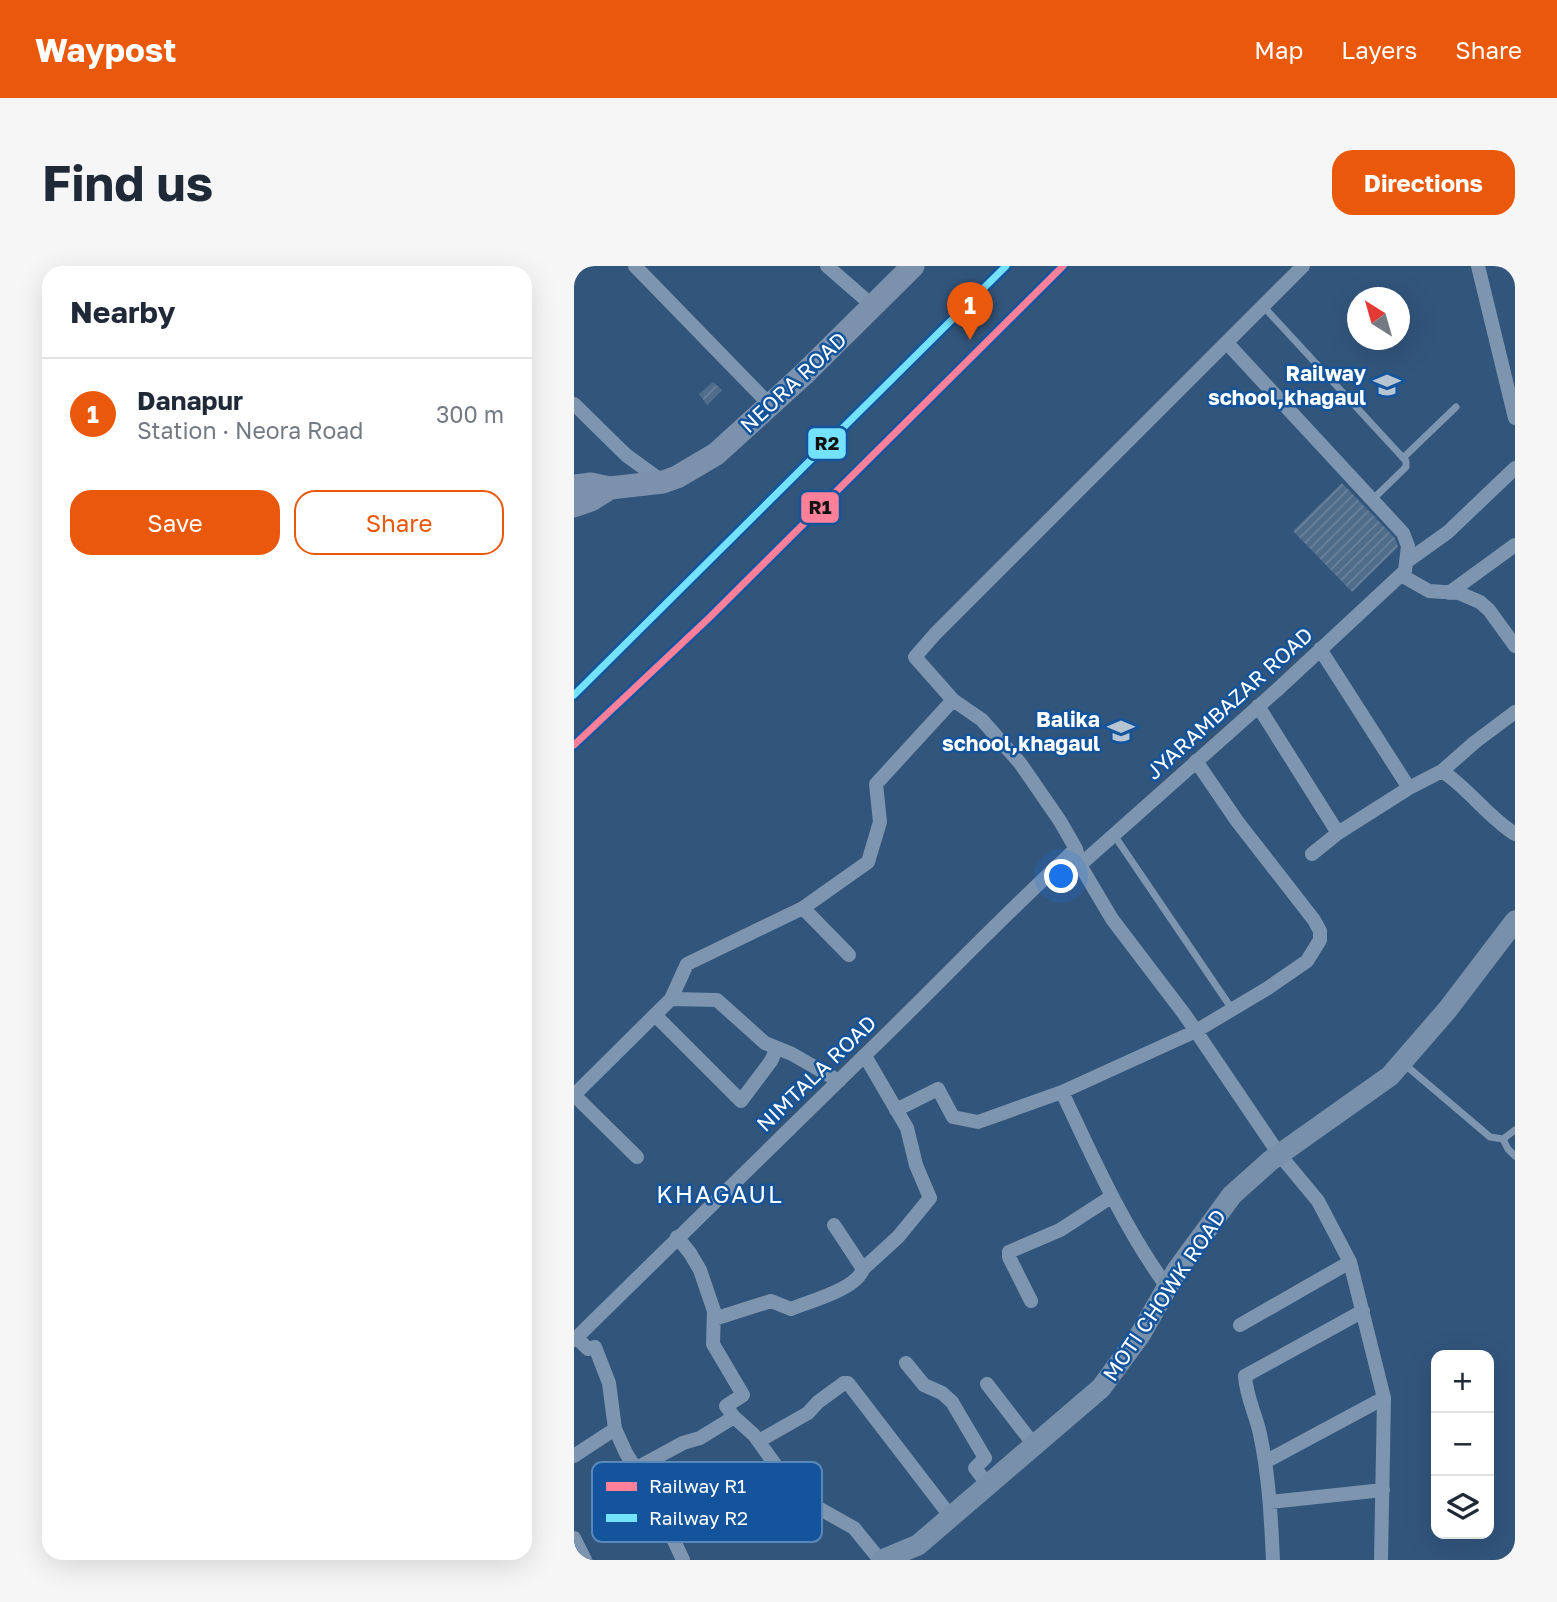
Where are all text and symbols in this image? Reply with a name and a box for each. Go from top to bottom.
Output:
text: Waypost [35,30,176,69]
text: Map [1254,35,1303,64]
text: Layers [1341,35,1417,64]
text: Share [1455,35,1522,64]
button: Directions [1332,150,1515,215]
text: Find us [42,153,213,212]
pin: 1 [947,282,993,340]
north arrow [1347,287,1410,350]
text: Nearby [70,294,175,330]
street label: NEORA ROAD [734,326,852,438]
place label: Railway school,khagaul [1208,360,1366,410]
school or university icon: Railway school,khagaul [1372,370,1402,400]
text: Danapur [137,385,243,416]
text: 1 [87,400,99,428]
text: 300 m [436,400,504,428]
text: Station · Neora Road [137,416,363,444]
line badge: R2 [807,427,847,460]
text: R2 [815,431,839,454]
button: Save [70,490,280,555]
button: Share [294,490,504,555]
line badge: R1 [800,491,840,524]
text: R1 [809,495,832,518]
street label: JYARAMBAZAR ROAD [1140,621,1318,785]
place label: Balika school,khagaul [942,706,1100,756]
school or university icon: Balika school,khagaul [1106,716,1136,746]
your location [1044,859,1078,893]
street label: NIMTALA ROAD [751,1009,881,1137]
district label: KHAGAUL [656,1179,784,1208]
street label: MOTI CHOWK ROAD [1097,1204,1231,1386]
map controls [1431,1350,1494,1539]
button: + [1431,1350,1494,1413]
button: − [1431,1413,1494,1476]
legend [592,1462,822,1542]
text: Railway R1 [649,1474,746,1497]
button: layers [1431,1476,1494,1539]
text: Railway R2 [649,1506,748,1529]

